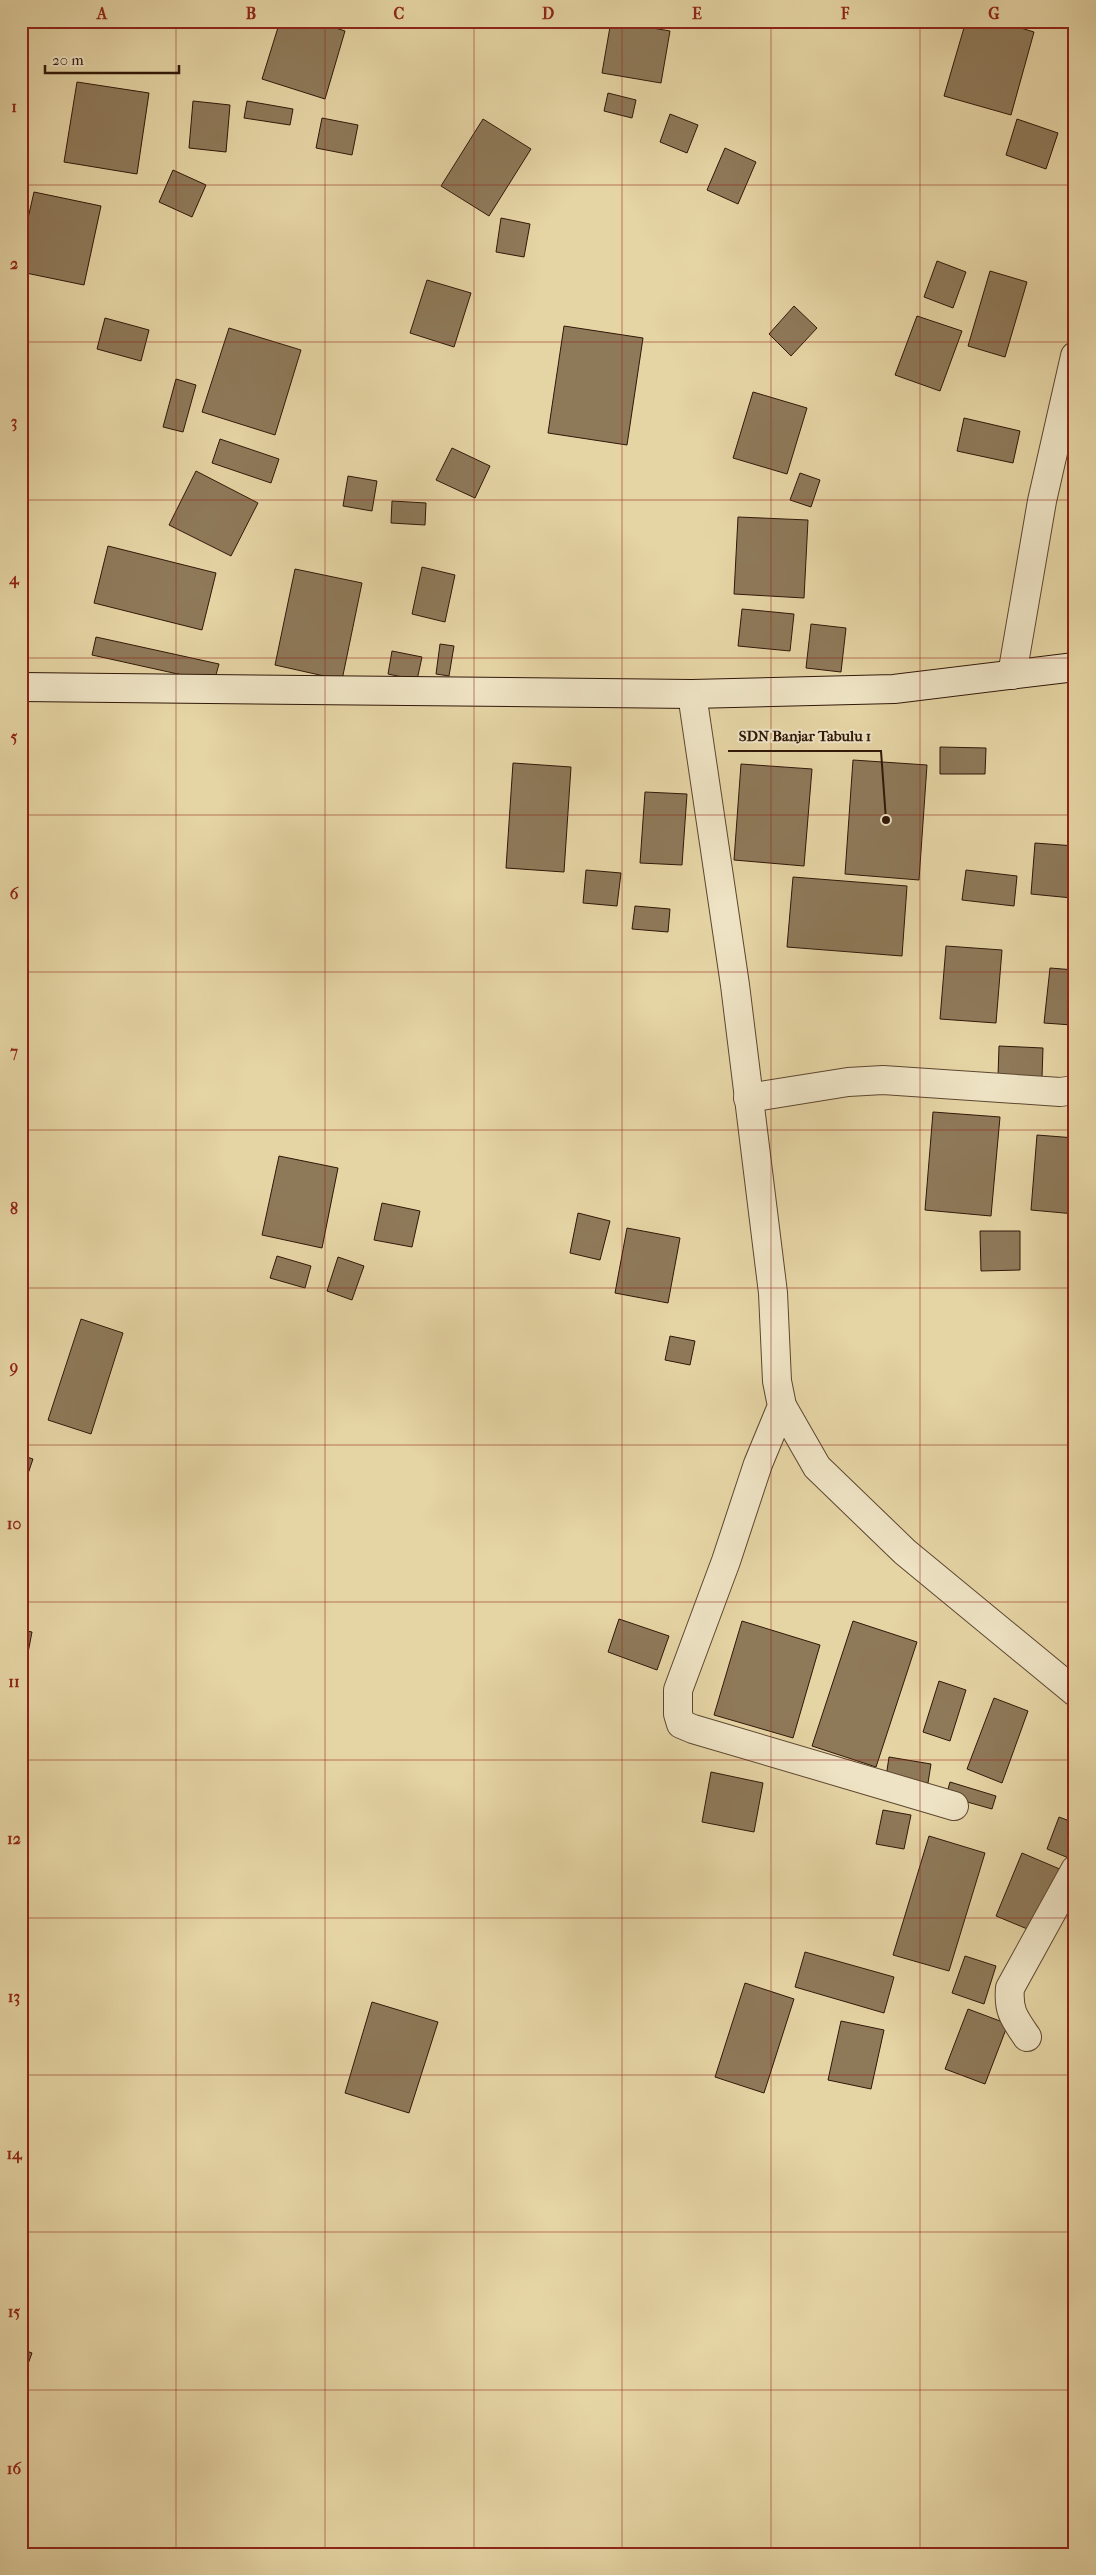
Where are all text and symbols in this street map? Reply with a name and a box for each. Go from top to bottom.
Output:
text: A [96,4,108,23]
text: B [246,4,256,23]
text: C [394,4,405,23]
text: D [542,4,554,23]
text: E [692,4,702,23]
text: F [840,4,850,23]
text: G [988,4,1000,23]
scale bar [45,42,179,74]
text: 20 m [52,51,84,69]
text: 1 [11,97,17,116]
text: 2 [10,254,18,273]
text: 3 [11,412,17,432]
text: 4 [8,569,20,589]
callout: SDN Banjar Tabulu 1 [728,721,881,751]
text: 5 [11,727,18,746]
text: SDN Banjar Tabulu 1 [739,727,871,745]
text: 6 [10,884,19,903]
text: 7 [9,1042,18,1061]
text: 8 [10,1199,18,1218]
text: 9 [9,1357,18,1377]
text: 10 [7,1514,21,1533]
text: 11 [8,1672,20,1691]
text: 12 [7,1829,21,1848]
text: 13 [8,1987,20,2007]
text: 14 [6,2144,23,2164]
text: 15 [8,2302,20,2321]
text: 16 [7,2459,21,2478]

